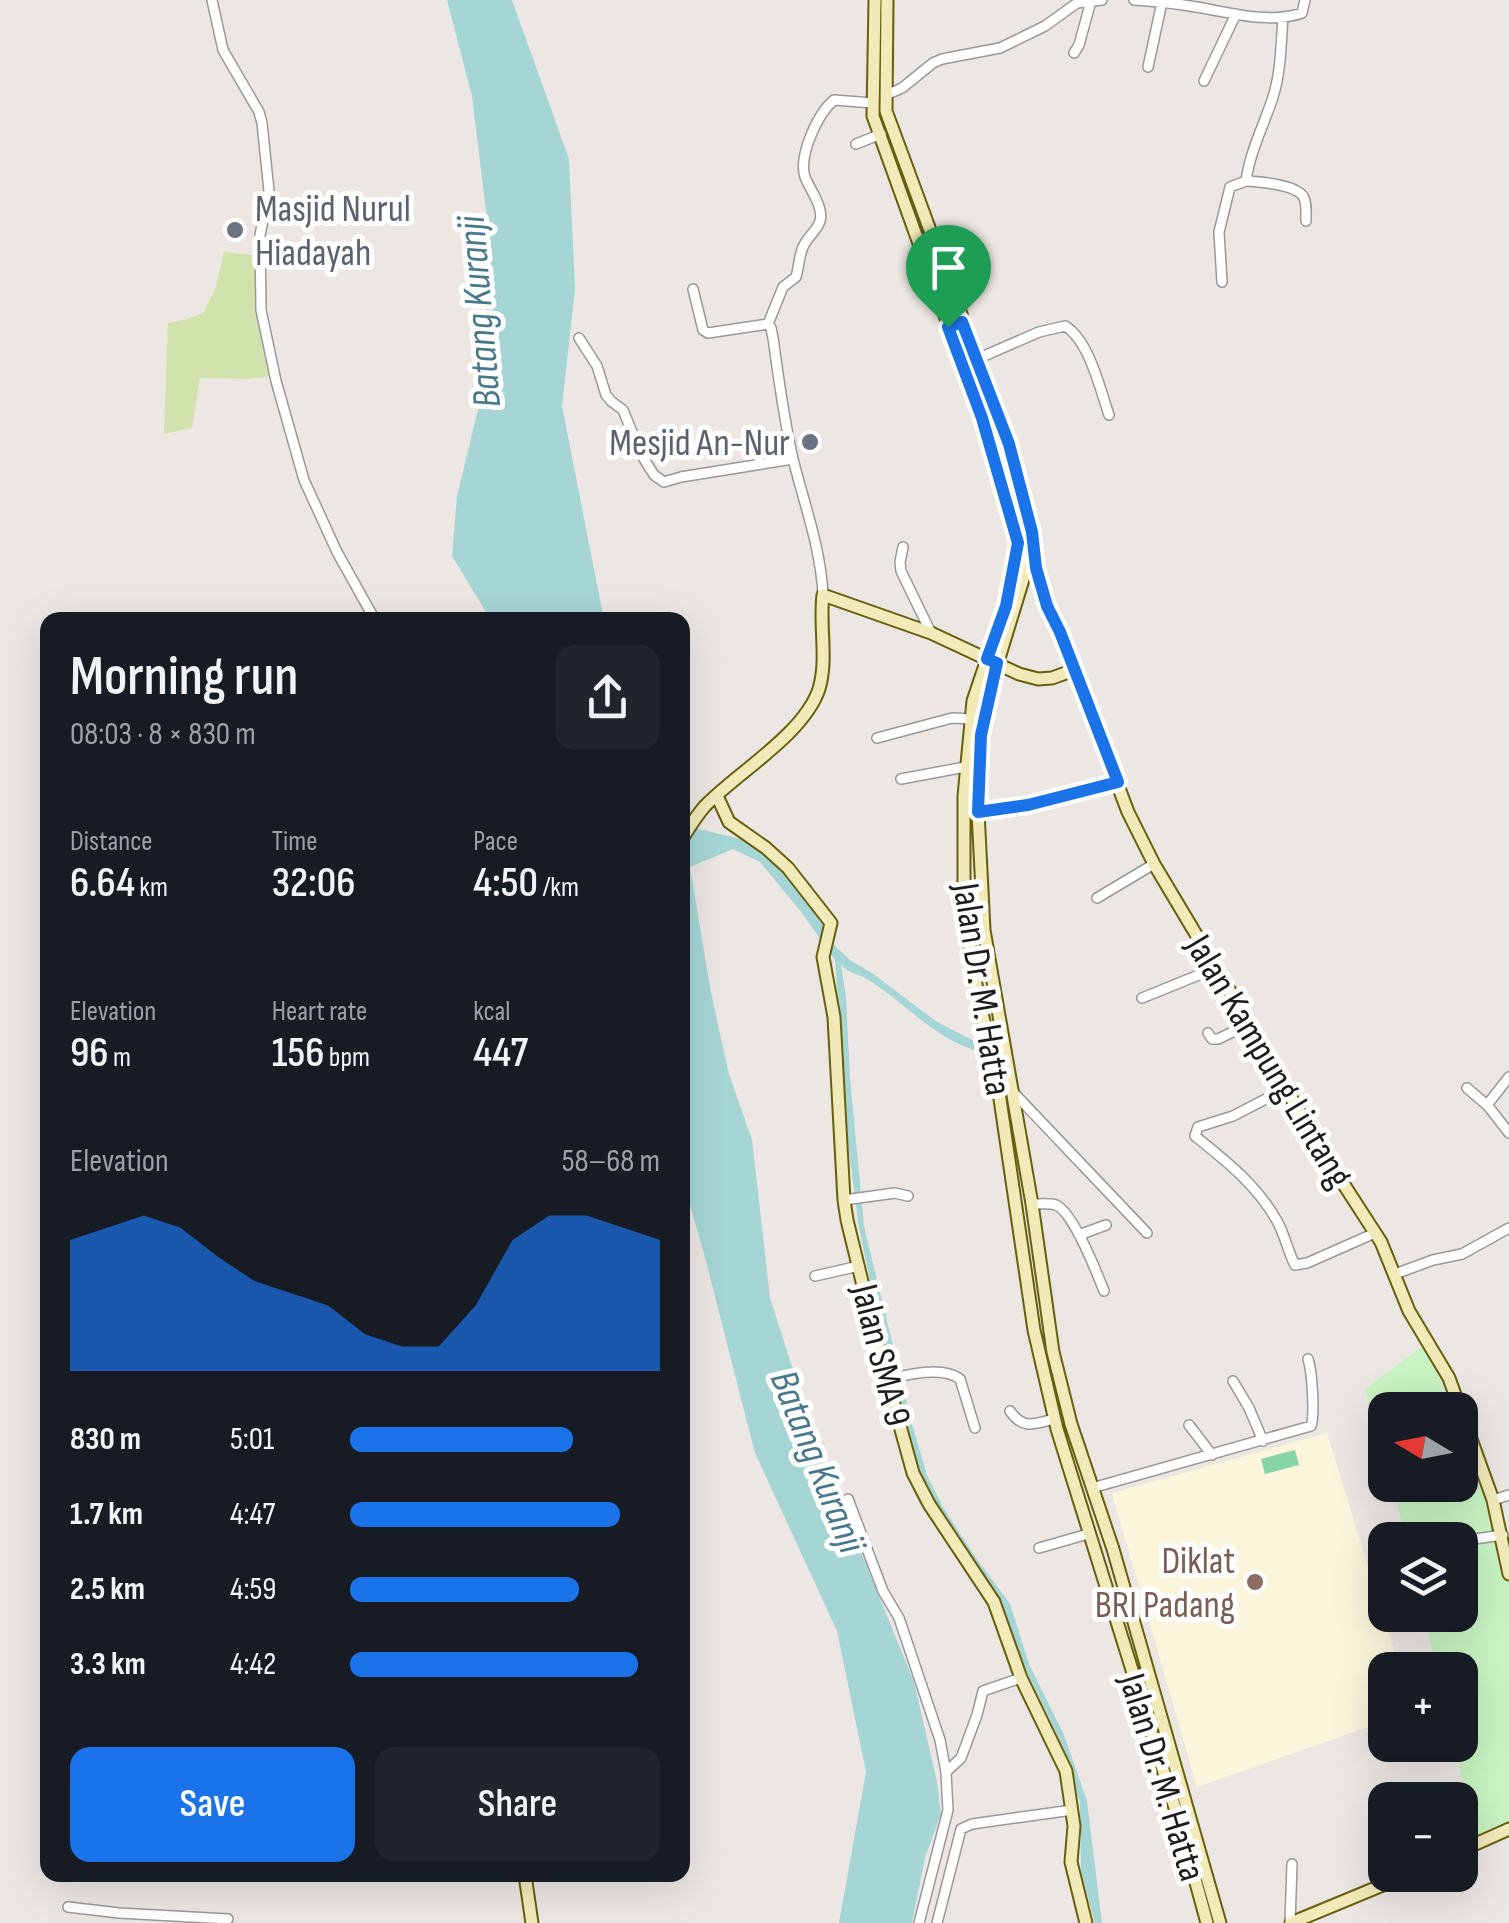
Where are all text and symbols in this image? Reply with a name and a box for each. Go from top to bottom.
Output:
place label: Masjid Nurul Hiadayah [255,187,411,276]
water label: Batang Kuranji [448,212,512,410]
marker: Masjid Nurul Hiadayah [224,219,246,241]
pin [906,225,991,328]
icon: arrive [921,240,976,295]
place label: Mesjid An-Nur [609,421,790,466]
marker: Mesjid An-Nur [799,431,821,453]
text: Morning run [70,644,298,711]
button: share [555,645,660,750]
text: 08:03 · 8 × 830 m [70,715,256,754]
text: Distance [70,825,153,858]
text: Time [272,825,317,858]
text: Pace [473,825,518,858]
text: 6.64 [70,858,135,909]
text: 32:06 [272,858,355,909]
text: 4:50 [473,858,538,909]
text: km [135,871,168,904]
text: /km [538,871,579,904]
street label: Jalan Dr. M. Hatta [942,879,1021,1099]
street label: Jalan Kampung Lintang [1175,926,1362,1196]
text: Elevation [70,995,156,1028]
text: Heart rate [272,995,367,1028]
text: kcal [473,995,510,1028]
text: 96 [70,1028,109,1079]
text: 156 [272,1028,324,1079]
text: 447 [473,1028,528,1079]
text: m [109,1041,131,1074]
text: bpm [324,1041,370,1074]
text: Elevation [70,1142,169,1181]
text: 58–68 m [562,1142,660,1181]
street label: Jalan SMA 9 [841,1279,920,1431]
water label: Batang Kuranji [759,1364,876,1561]
north arrow [1368,1392,1478,1502]
map controls [1368,1392,1478,1892]
text: 830 m [70,1420,141,1459]
text: 5:01 [230,1420,274,1459]
text: 1.7 km [70,1495,143,1534]
text: 4:47 [230,1495,275,1534]
button: layers [1368,1522,1478,1632]
place label: Diklat BRI Padang [1095,1539,1235,1628]
text: 2.5 km [70,1570,145,1609]
text: 4:59 [230,1570,276,1609]
marker: Diklat BRI Padang [1244,1571,1266,1593]
text: 3.3 km [70,1645,146,1684]
text: 4:42 [230,1645,276,1684]
button: + [1368,1652,1478,1762]
street label: Jalan Dr. M. Hatta [1108,1667,1214,1887]
button: Save [70,1747,355,1862]
button: Share [375,1747,660,1862]
button: − [1368,1782,1478,1892]

